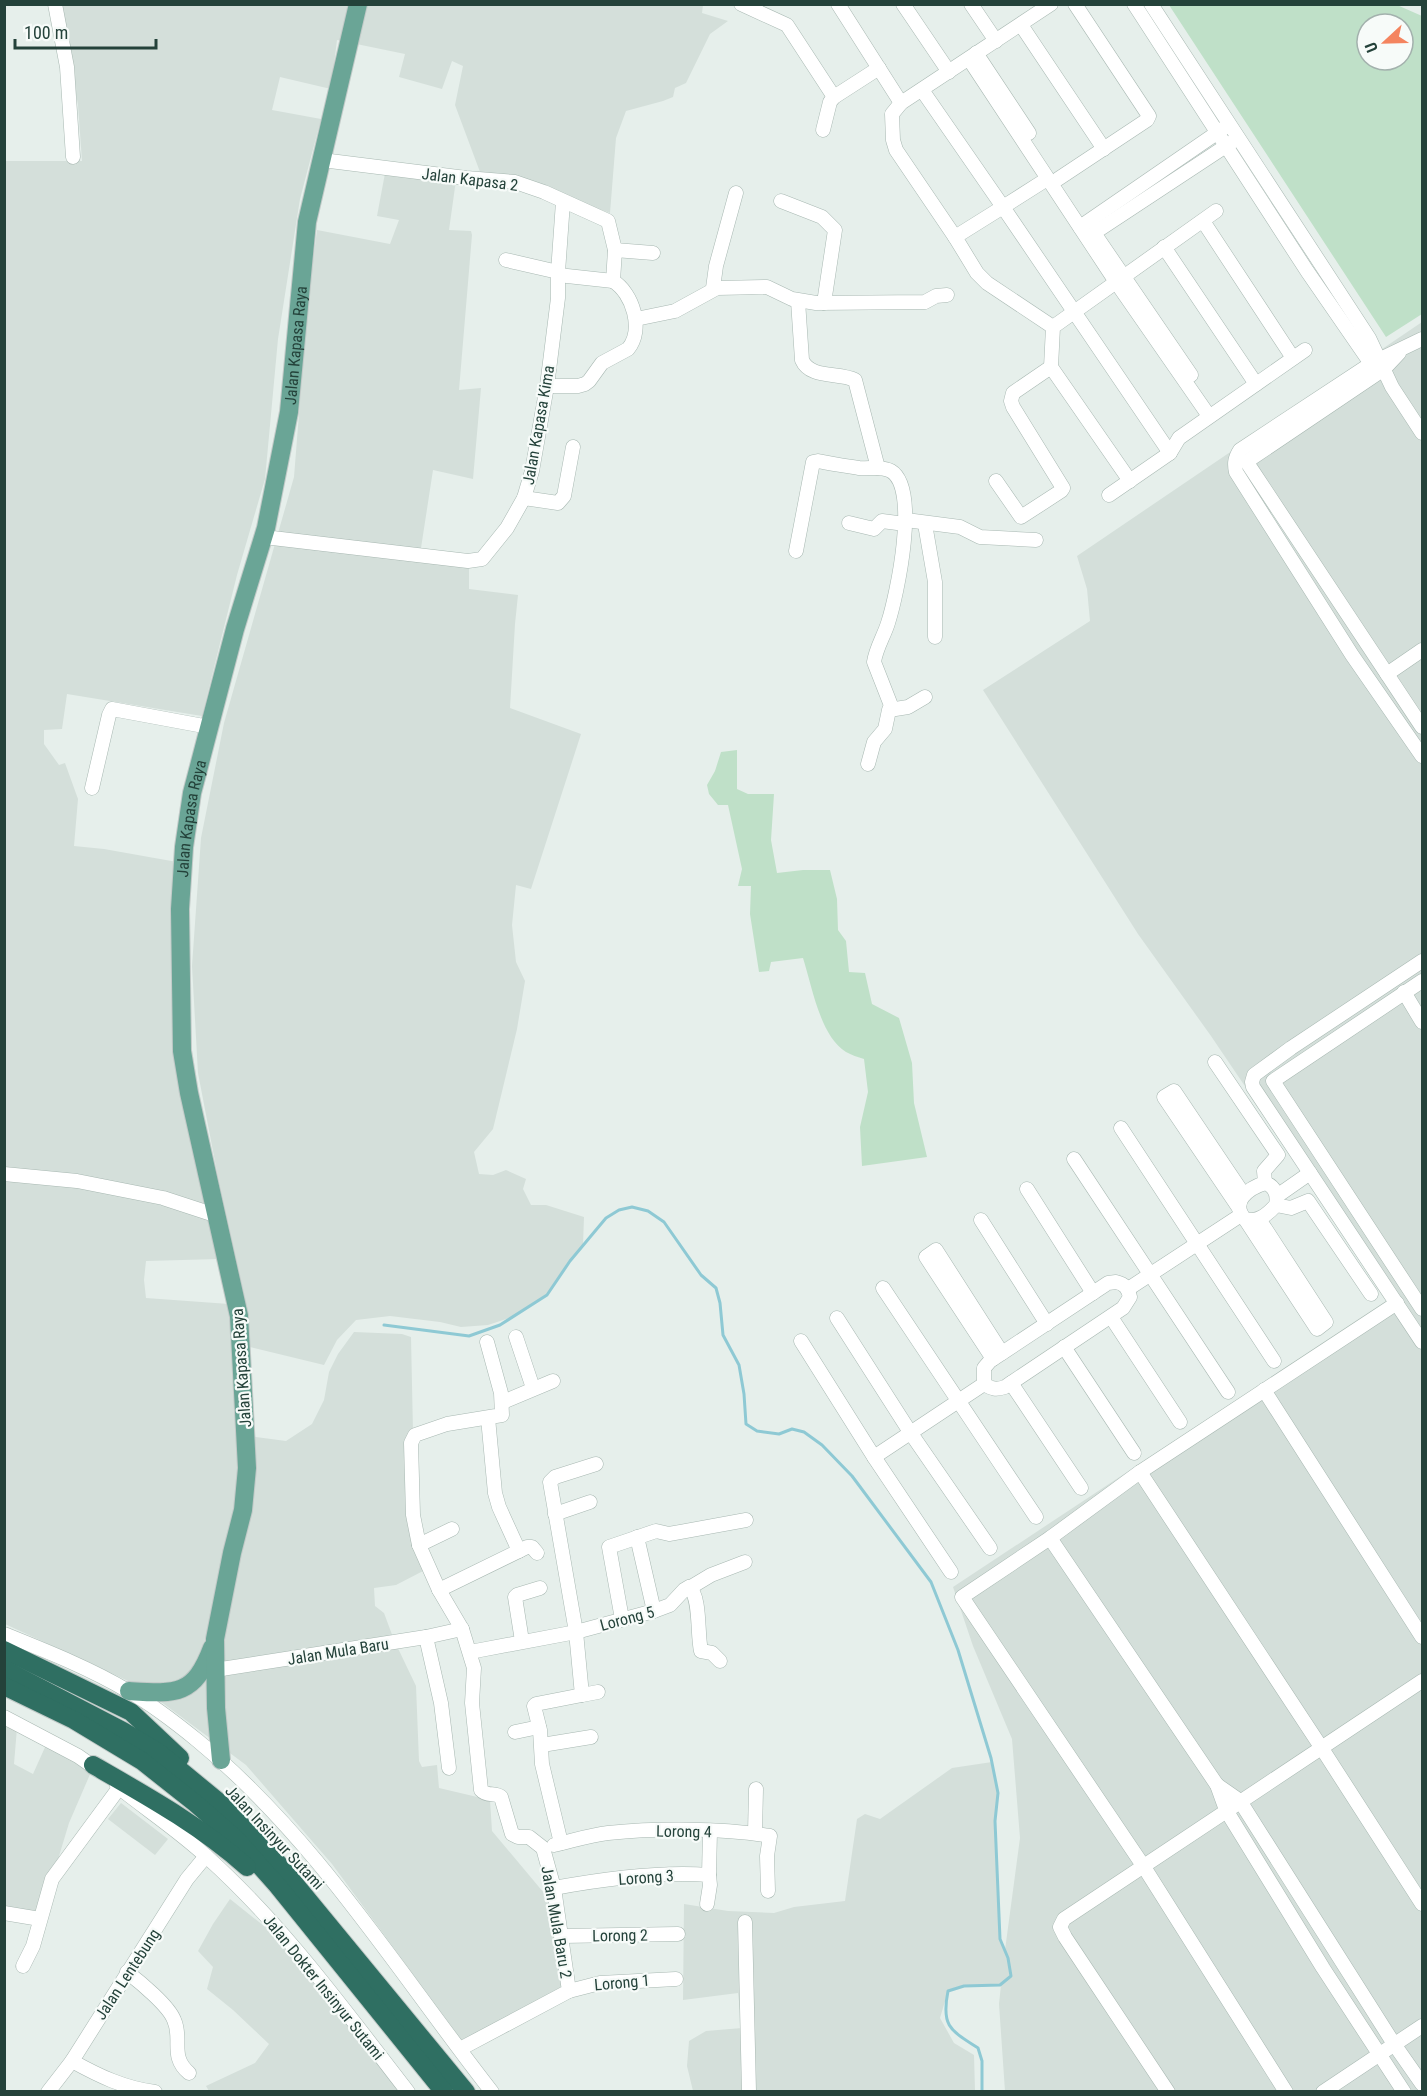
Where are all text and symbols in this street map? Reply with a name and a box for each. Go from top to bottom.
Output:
scale bar [15,12,156,50]
north arrow [1355,12,1415,72]
text: 100 m [24,22,68,43]
text: U [1361,40,1382,55]
street label: Jalan Kapasa 2 [421,164,519,195]
street label: Jalan Kapasa Raya [281,285,311,405]
street label: Jalan Kapasa Kima [519,364,558,486]
street label: Jalan Kapasa Raya [173,758,210,878]
street label: Jalan Kapasa Raya [228,1308,255,1428]
street label: Lorong 5 [598,1602,657,1635]
street label: Jalan Mula Baru [286,1634,390,1669]
street label: Jalan Insinyur Sutami [221,1781,328,1893]
street label: Lorong 4 [656,1822,712,1841]
street label: Jalan Mula Baru 2 [537,1865,576,1980]
street label: Lorong 3 [618,1866,674,1889]
street label: Jalan Dokter Insinyur Sutami [259,1911,388,2064]
street label: Jalan Lentebung [91,1925,164,2023]
street label: Lorong 2 [592,1926,648,1945]
street label: Lorong 1 [594,1971,651,1994]

